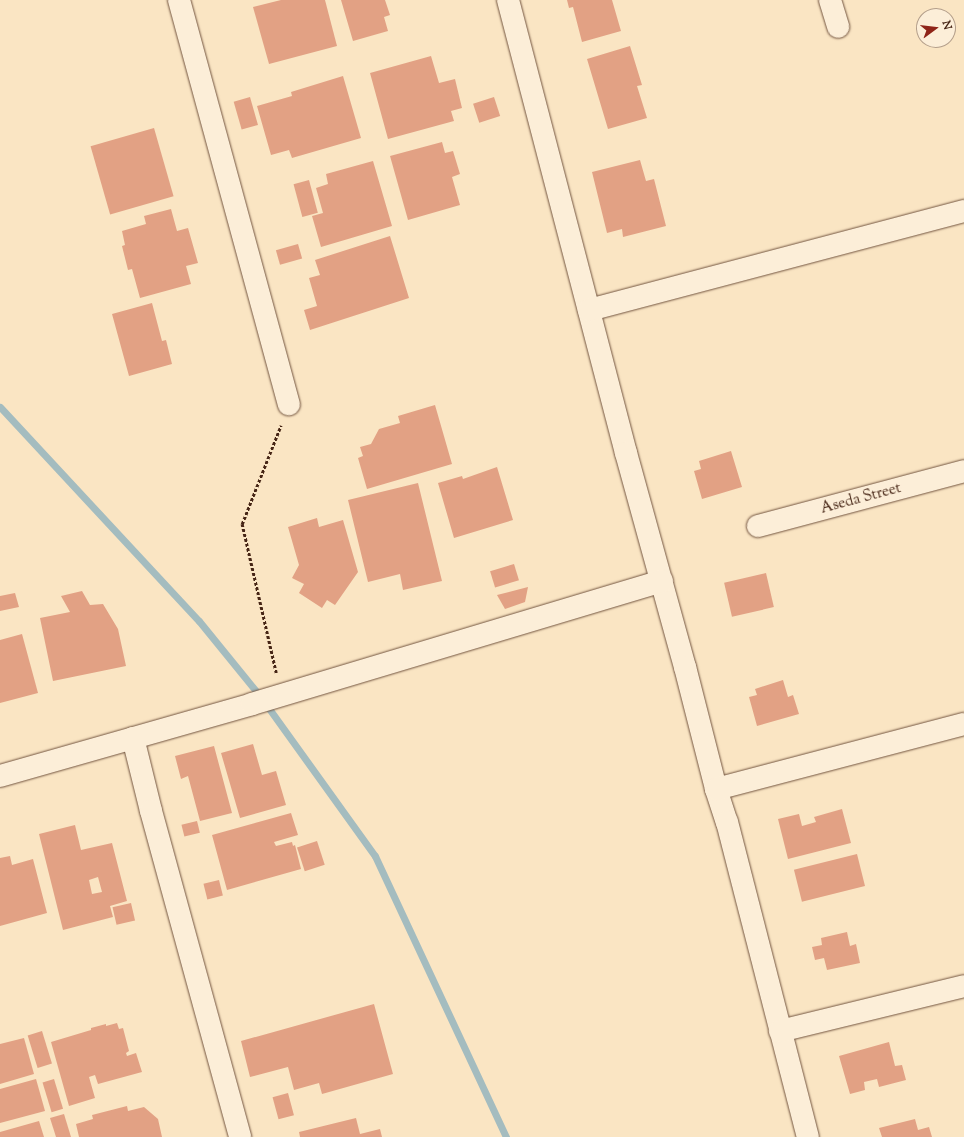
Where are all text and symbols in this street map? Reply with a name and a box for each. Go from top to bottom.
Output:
north arrow [916,8,956,48]
text: N [938,19,955,31]
street label: Aseda Street [819,480,903,518]

